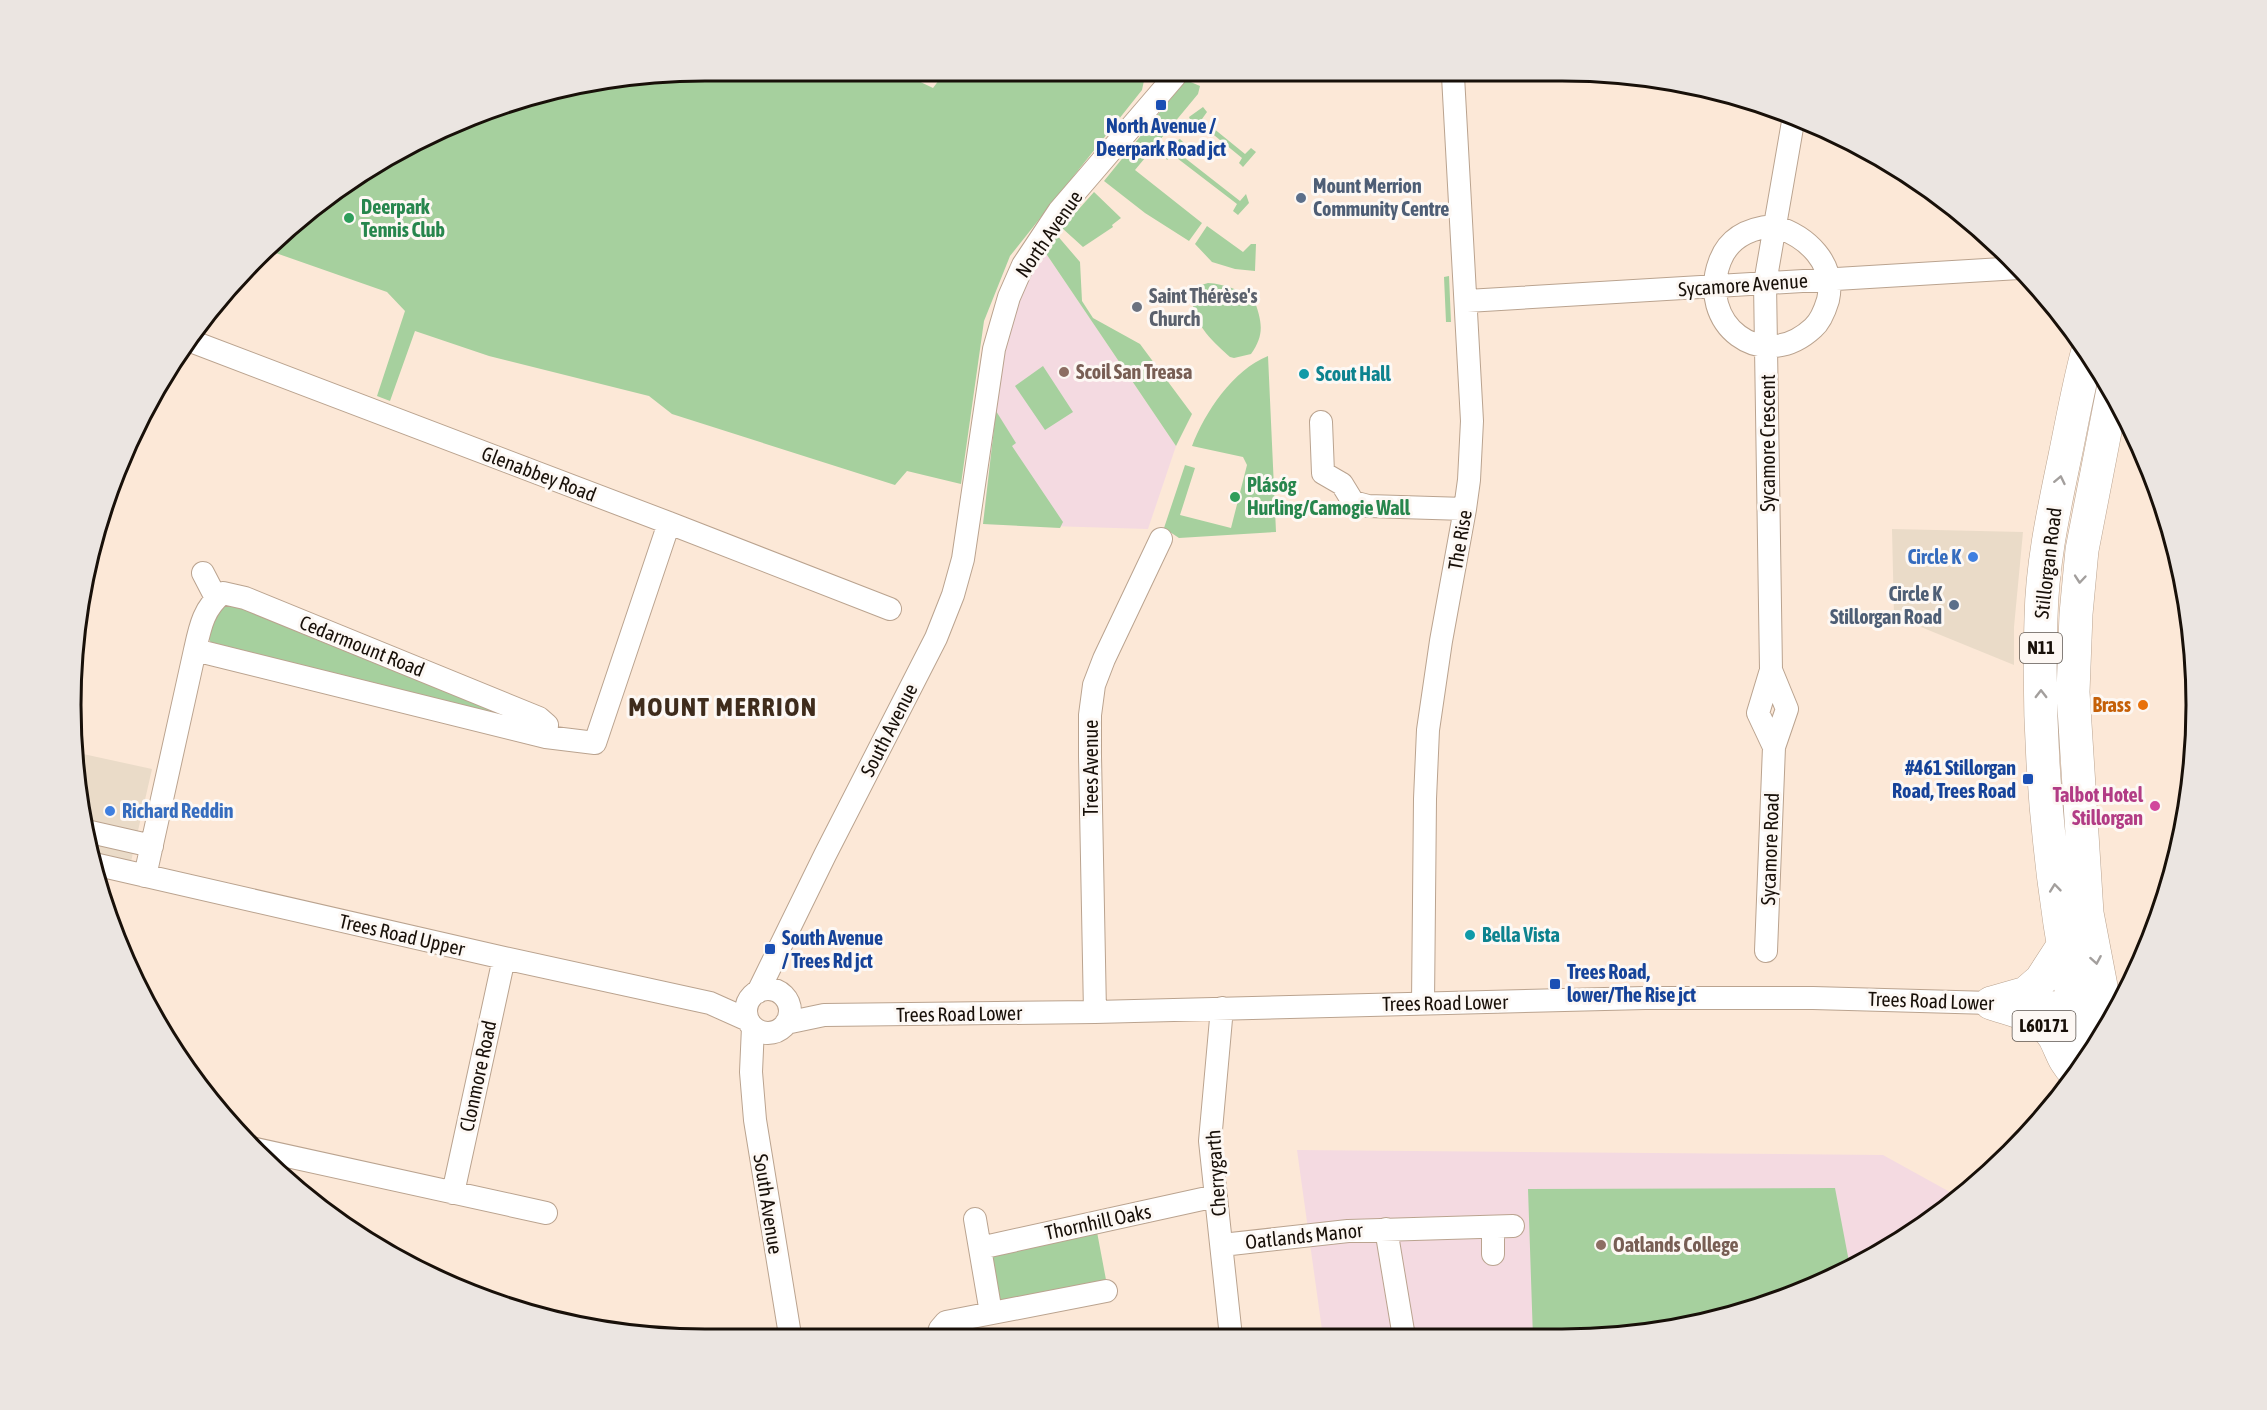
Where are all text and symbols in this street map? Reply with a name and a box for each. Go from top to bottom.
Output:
marker: North Avenue / Deerpark Road jct [1154,98,1168,112]
place label: North Avenue / Deerpark Road jct [1096,114,1226,160]
place label: Mount Merrion Community Centre [1313,174,1449,220]
street label: North Avenue [1010,186,1087,281]
marker: Mount Merrion Community Centre [1294,191,1308,205]
place label: Deerpark Tennis Club [361,195,445,241]
marker: Deerpark Tennis Club [342,211,356,225]
street label: Sycamore Avenue [1677,269,1809,301]
place label: Saint Thérèse's Church [1149,284,1258,330]
marker: Saint Thérèse's Church [1130,300,1144,314]
place label: Scoil San Treasa [1076,360,1192,383]
place label: Scout Hall [1316,362,1392,385]
marker: Scoil San Treasa [1057,365,1071,379]
marker: Scout Hall [1297,367,1311,381]
street label: Sycamore Crescent [1756,374,1779,512]
street label: Glenabbey Road [479,441,600,506]
place label: Plásóg Hurling/Camogie Wall [1247,473,1411,519]
one-way arrow [2052,475,2065,485]
marker: Plásóg Hurling/Camogie Wall [1228,490,1242,504]
street label: Stillorgan Road [2029,506,2066,620]
street label: The Rise [1443,508,1476,572]
place label: Circle K [1907,545,1961,568]
marker: Circle K [1966,550,1980,564]
one-way arrow [2074,574,2087,583]
place label: Circle K Stillorgan Road [1830,582,1942,628]
marker: Circle K Stillorgan Road [1947,598,1961,612]
street label: Cedarmount Road [296,610,428,681]
road number: N11 [2020,633,2062,663]
street label: South Avenue [855,680,922,780]
one-way arrow [2035,690,2047,699]
district label: MOUNT MERRION [628,692,818,722]
place label: Brass [2093,693,2131,716]
marker: Brass [2136,698,2150,712]
street label: Trees Avenue [1079,720,1102,816]
place label: #461 Stillorgan Road, Trees Road [1892,756,2016,802]
marker: #461 Stillorgan Road, Trees Road [2021,772,2035,786]
place label: Talbot Hotel Stillorgan [2053,783,2144,829]
street label: Sycamore Road [1756,792,1783,906]
place label: Richard Reddin [122,799,233,822]
marker: Talbot Hotel Stillorgan [2148,799,2162,813]
marker: Richard Reddin [103,804,117,818]
one-way arrow [2049,884,2062,893]
street label: Trees Road Upper [337,909,468,960]
place label: Bella Vista [1482,923,1560,946]
place label: South Avenue / Trees Rd jct [782,926,883,972]
marker: Bella Vista [1463,928,1477,942]
marker: South Avenue / Trees Rd jct [763,942,777,956]
one-way arrow [2089,955,2102,965]
place label: Trees Road, lower/The Rise jct [1567,960,1696,1006]
marker: Trees Road, lower/The Rise jct [1548,977,1562,991]
street label: Trees Road Lower [1868,987,1995,1014]
street label: Trees Road Lower [1382,990,1509,1015]
street label: Trees Road Lower [896,1001,1023,1026]
road number: L60171 [2012,1011,2076,1041]
street label: Clonmore Road [455,1018,500,1134]
street label: Cherrygarth [1201,1129,1230,1217]
street label: South Avenue [749,1152,788,1256]
street label: Thornhill Oaks [1043,1199,1153,1244]
street label: Oatlands Manor [1244,1218,1365,1253]
place label: Oatlands College [1613,1233,1738,1256]
marker: Oatlands College [1594,1238,1608,1252]

